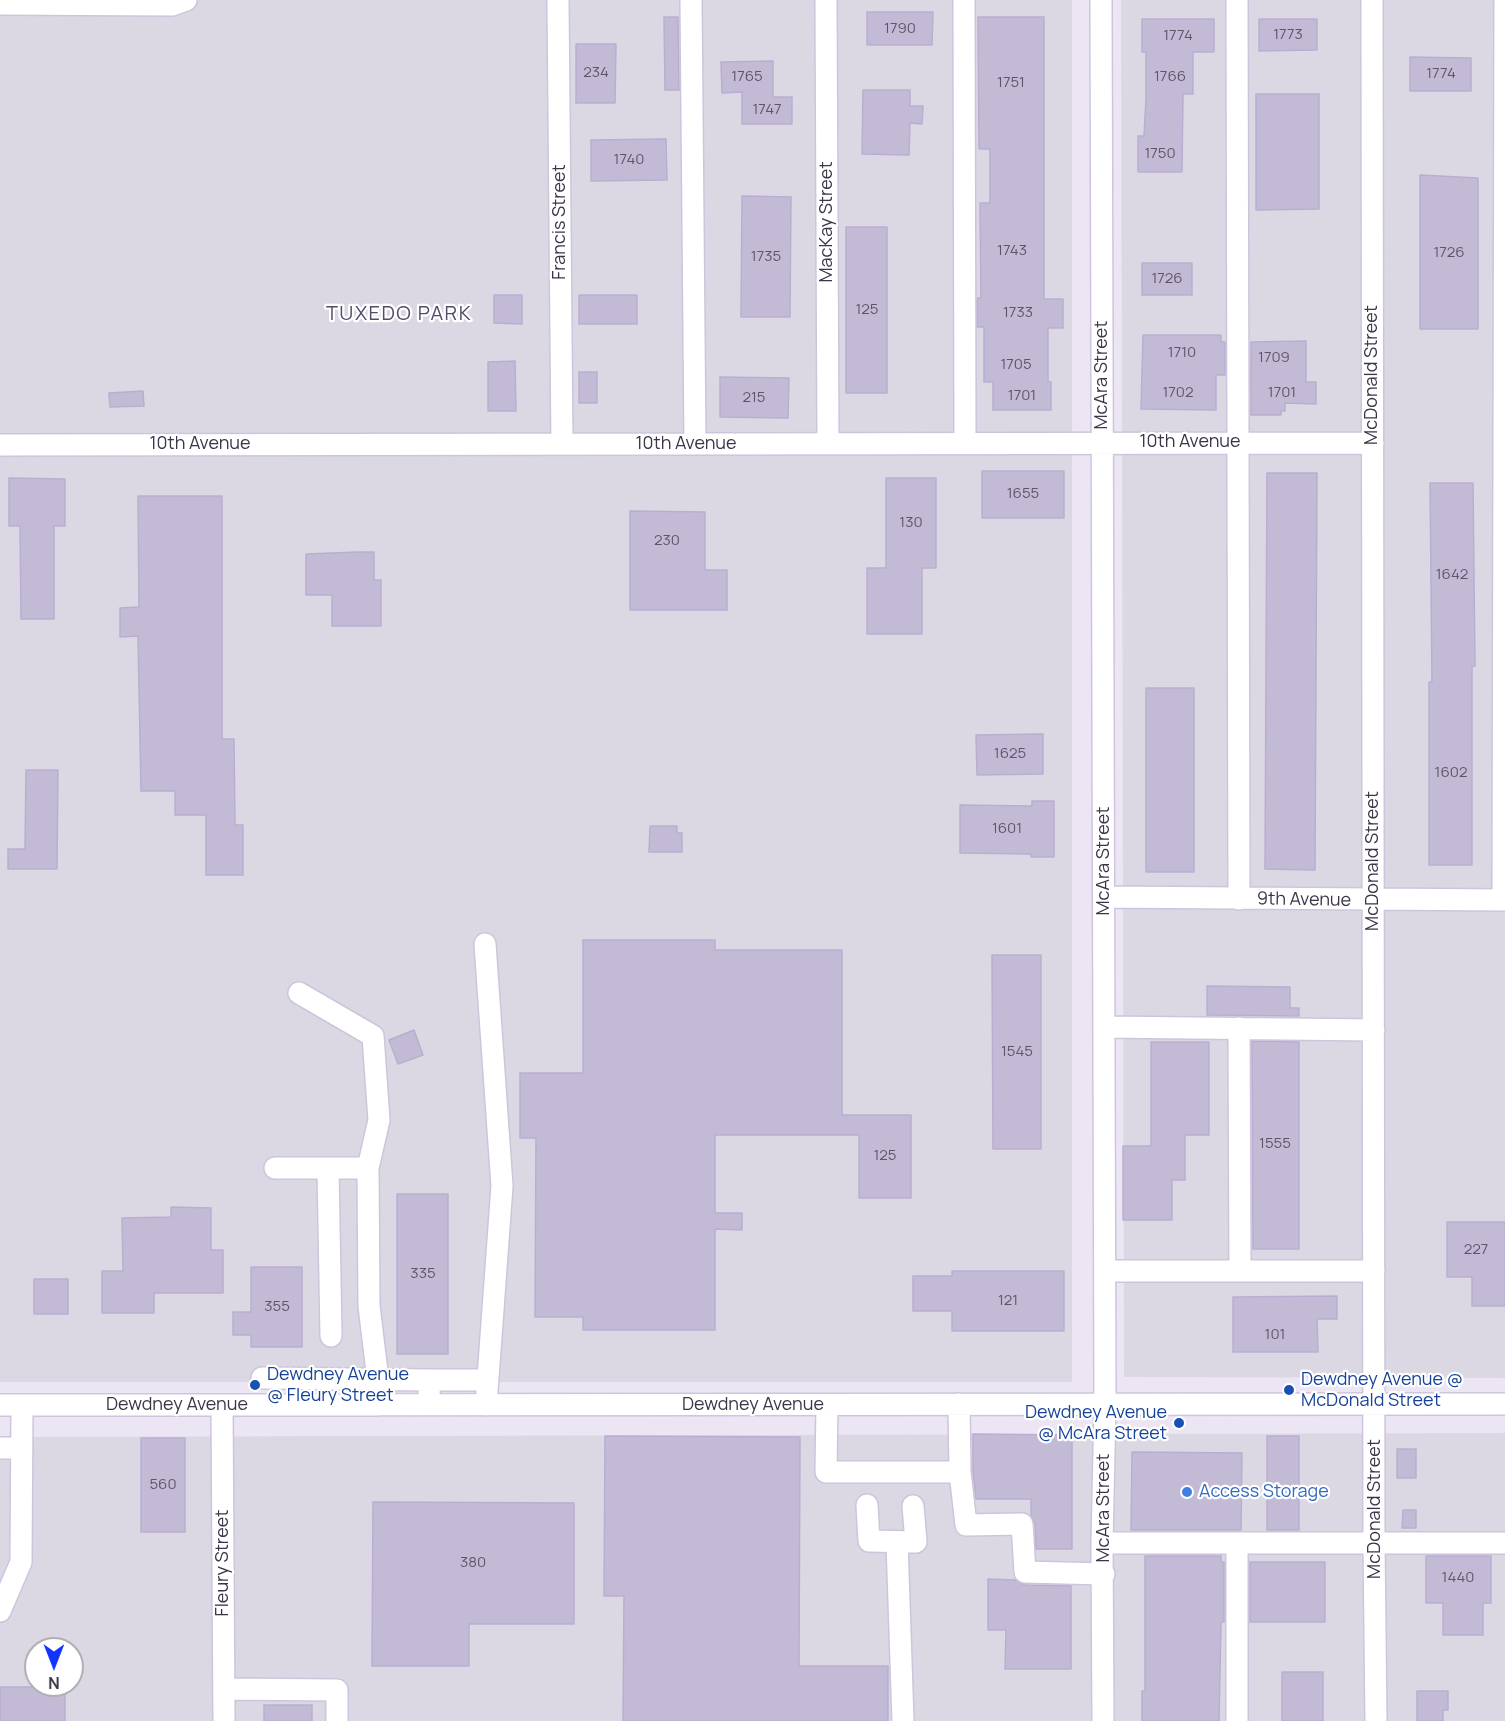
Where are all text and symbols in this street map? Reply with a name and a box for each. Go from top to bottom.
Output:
house number: 1790 [884,20,916,38]
house number: 1773 [1273,26,1303,44]
house number: 1774 [1163,27,1193,45]
house number: 234 [583,64,609,82]
house number: 1774 [1426,65,1456,83]
house number: 1765 [731,68,763,86]
house number: 1766 [1154,68,1186,86]
house number: 1751 [997,74,1025,92]
house number: 1747 [752,101,782,119]
house number: 1750 [1144,145,1176,163]
house number: 1740 [614,151,644,169]
street label: MacKay Street [816,161,838,283]
street label: Francis Street [549,164,571,280]
house number: 1743 [997,242,1027,260]
house number: 1726 [1433,244,1465,262]
house number: 1735 [751,248,781,266]
house number: 1726 [1151,270,1183,288]
house number: 125 [855,301,879,319]
district label: TUXEDO PARK [326,302,472,326]
house number: 1733 [1003,304,1033,322]
street label: McDonald Street [1361,305,1383,445]
street label: McAra Street [1091,320,1113,430]
house number: 1710 [1168,344,1196,362]
house number: 1709 [1258,349,1290,367]
house number: 1705 [1000,356,1032,374]
house number: 1702 [1162,384,1194,402]
house number: 1701 [1268,384,1296,402]
house number: 1701 [1008,387,1036,405]
house number: 215 [742,389,766,407]
street label: 10th Avenue [1139,431,1241,453]
street label: 10th Avenue [149,433,251,455]
street label: 10th Avenue [635,433,737,455]
house number: 1655 [1007,485,1039,503]
house number: 130 [899,514,923,532]
house number: 230 [654,532,680,550]
house number: 1642 [1436,566,1468,584]
house number: 1625 [994,745,1026,763]
house number: 1602 [1435,764,1467,782]
street label: McDonald Street [1362,791,1384,931]
street label: McAra Street [1093,806,1115,916]
house number: 1601 [992,820,1022,838]
street label: 9th Avenue [1257,888,1351,912]
house number: 1545 [1001,1043,1033,1061]
house number: 1555 [1259,1135,1291,1153]
house number: 125 [873,1147,897,1165]
house number: 227 [1464,1241,1488,1259]
house number: 335 [410,1265,436,1283]
house number: 121 [998,1292,1018,1310]
house number: 355 [264,1298,290,1316]
house number: 101 [1265,1326,1285,1344]
place label: Dewdney Avenue @ Fleury Street [267,1364,409,1406]
place label: Dewdney Avenue @ McDonald Street [1301,1369,1463,1412]
marker: Dewdney Avenue @ Fleury Street [248,1378,262,1392]
marker: Dewdney Avenue @ McDonald Street [1282,1383,1296,1397]
street label: Dewdney Avenue [106,1394,248,1416]
street label: Dewdney Avenue [682,1394,824,1416]
place label: Dewdney Avenue @ McAra Street [1025,1402,1167,1444]
marker: Dewdney Avenue @ McAra Street [1172,1416,1186,1430]
street label: McDonald Street [1364,1439,1386,1579]
street label: McAra Street [1093,1453,1115,1563]
house number: 560 [149,1476,177,1494]
place label: Access Storage [1199,1481,1329,1503]
marker: Access Storage [1180,1485,1194,1499]
street label: Fleury Street [212,1510,234,1616]
house number: 380 [460,1554,486,1572]
house number: 1440 [1442,1569,1474,1587]
north arrow [24,1637,84,1697]
text: N [48,1672,60,1694]

